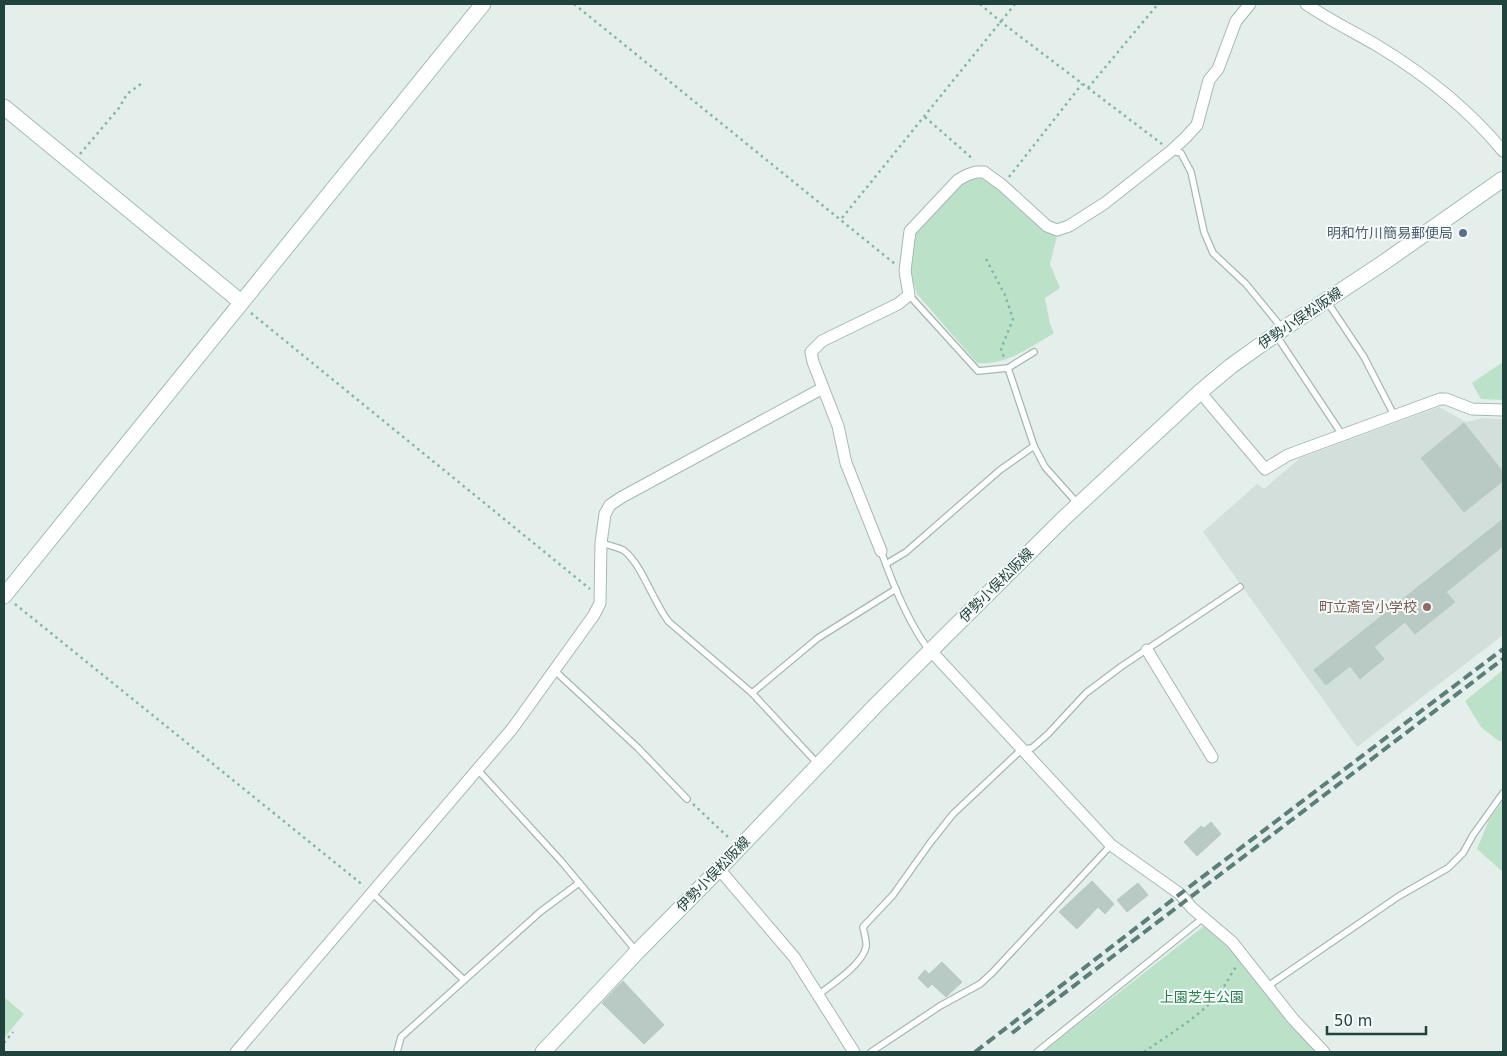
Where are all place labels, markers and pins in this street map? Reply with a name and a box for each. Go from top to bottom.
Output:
place label: 明和竹川簡易郵便局 [1327,225,1453,241]
marker: 明和竹川簡易郵便局 [1457,227,1469,239]
place label: 町立斎宮小学校 [1319,599,1417,615]
marker: 町立斎宮小学校 [1421,601,1433,613]

